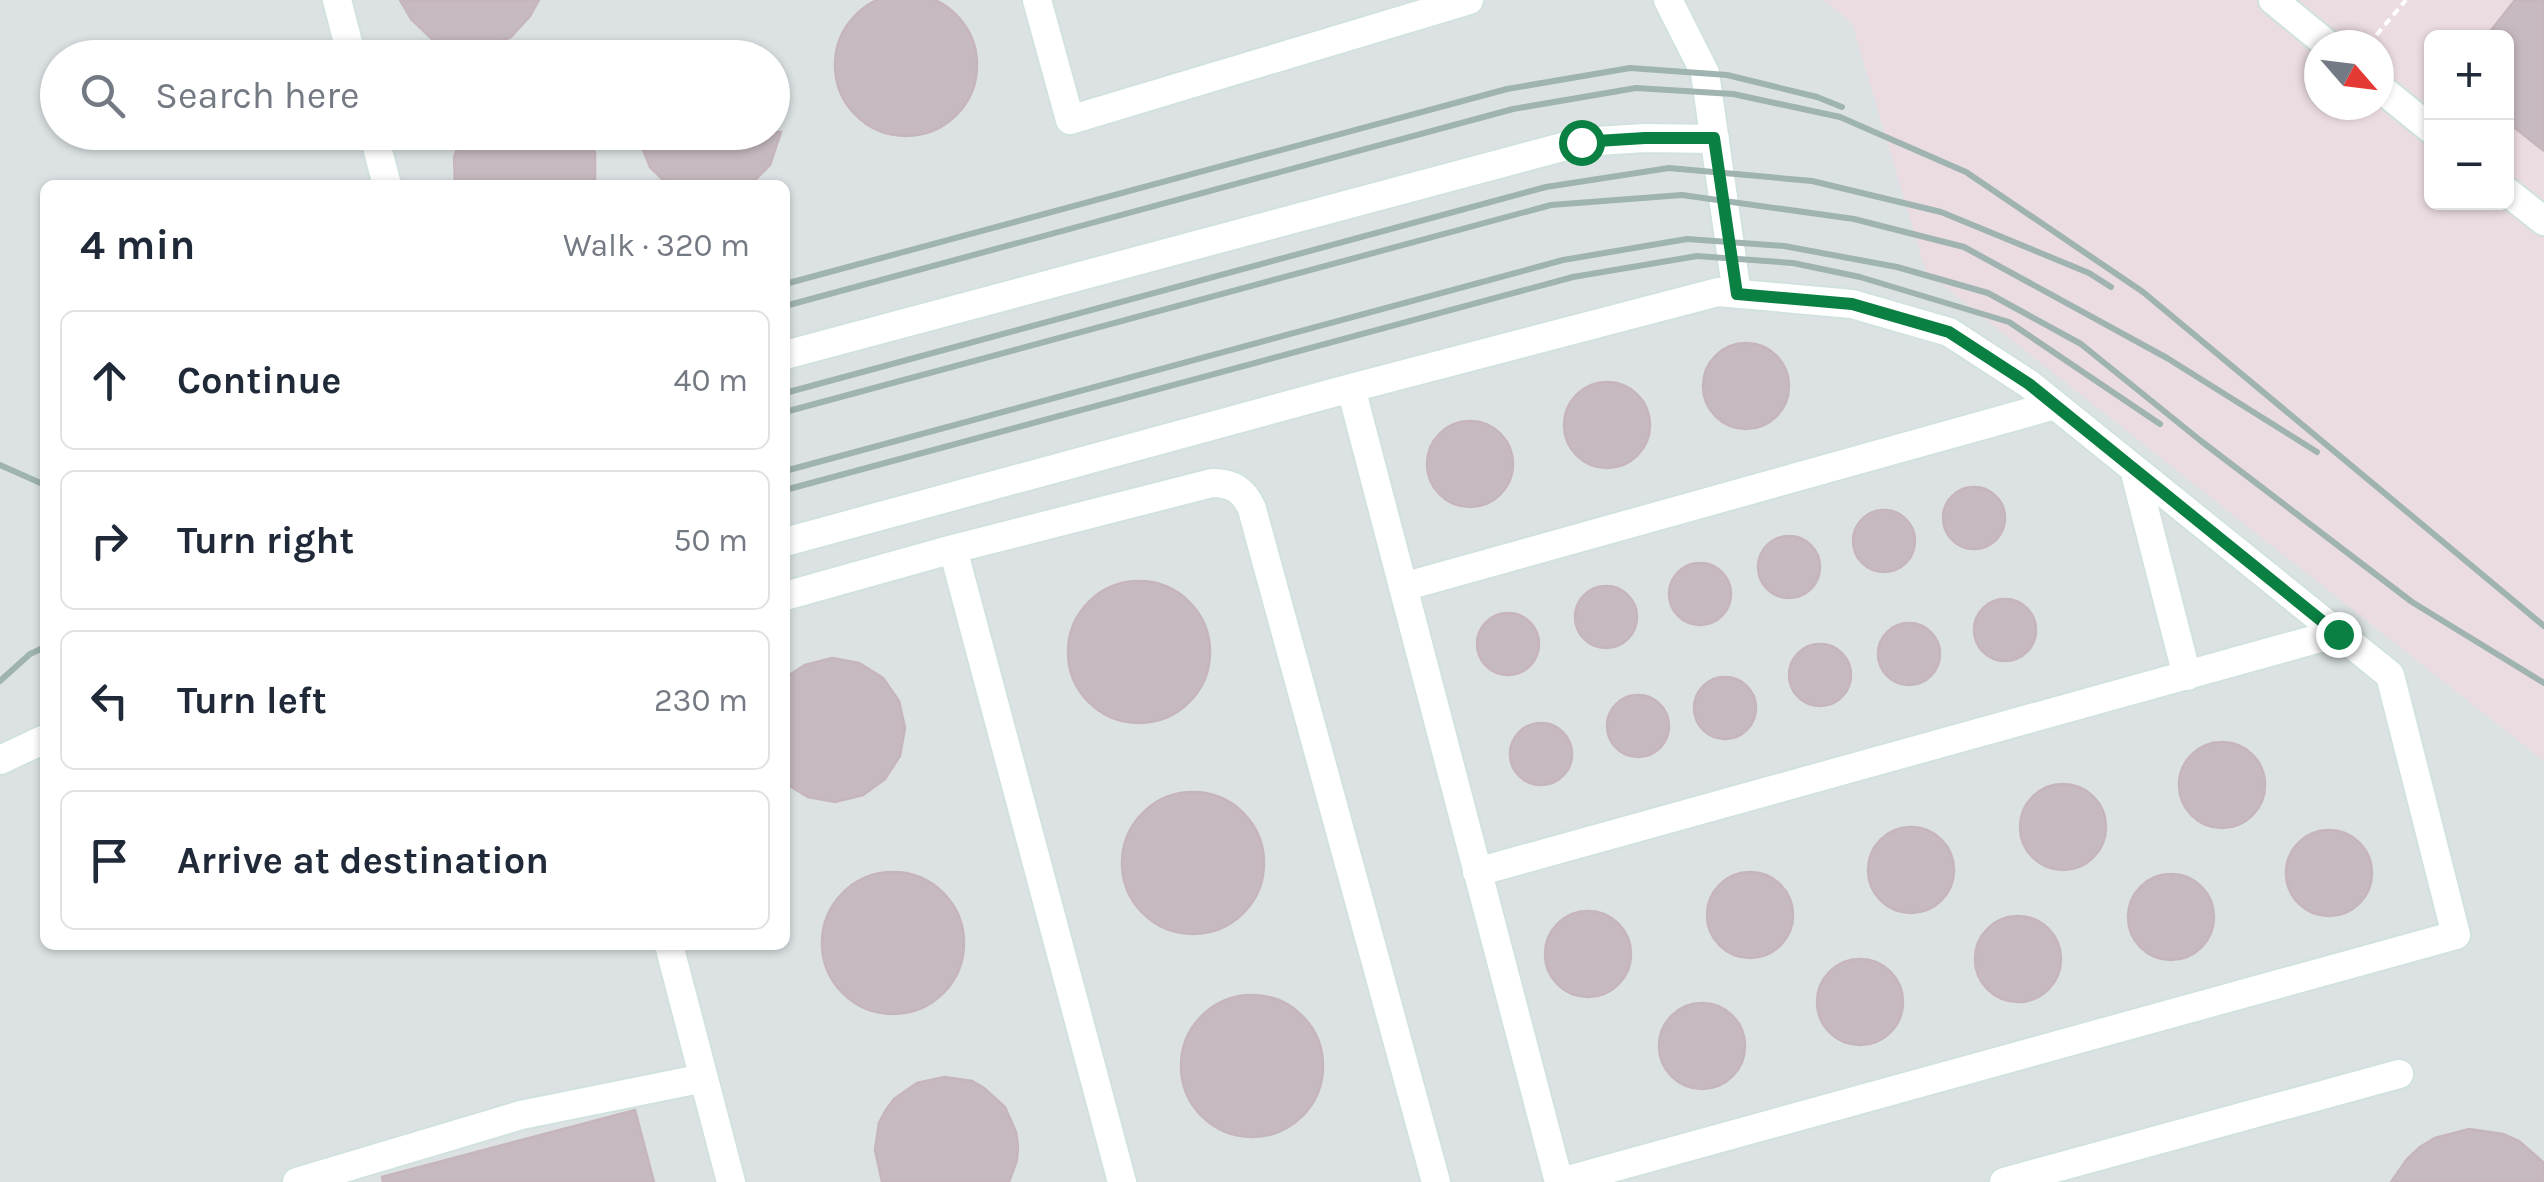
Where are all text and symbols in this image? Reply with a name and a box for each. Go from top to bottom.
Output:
north arrow [2304,30,2394,120]
map controls [2424,30,2514,210]
button: + [2424,30,2514,120]
search box [40,40,790,150]
icon: search [75,68,130,123]
text: Search here [155,73,359,118]
route start [1559,120,1605,166]
button: − [2424,120,2514,210]
text: 4 min [80,220,195,270]
text: Walk · 320 m [563,227,750,264]
icon: ahead [82,353,137,408]
text: Continue [177,358,341,403]
text: 40 m [674,362,748,399]
icon: right [82,513,137,568]
text: Turn right [177,518,354,563]
text: 50 m [673,522,748,559]
route end [2316,612,2362,658]
icon: left [82,673,137,728]
text: Turn left [177,678,327,723]
text: 230 m [654,682,748,719]
icon: arrive [82,833,137,888]
text: Arrive at destination [177,838,549,883]

